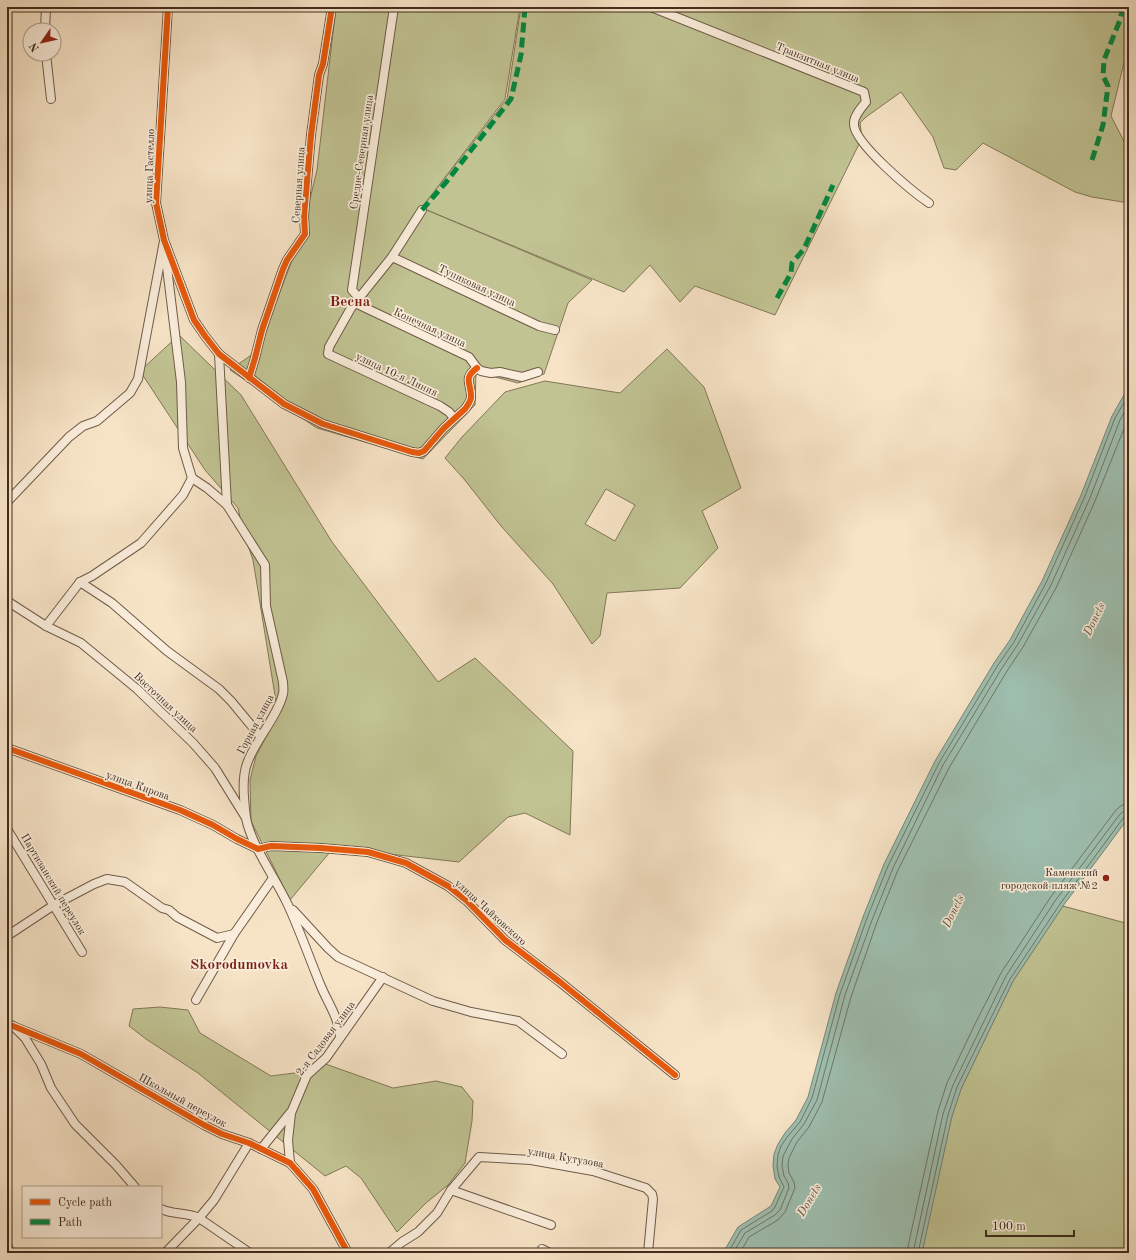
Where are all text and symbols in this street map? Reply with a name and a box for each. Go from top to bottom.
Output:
north arrow [22,22,62,62]
text: N [28,40,42,53]
street label: Транзитная улица [774,42,861,85]
street label: Средне-Северная улица [349,94,376,210]
street label: улица Гастелло [144,128,157,204]
street label: Северная улица [291,146,308,224]
street label: Тупиковая улица [436,264,517,309]
district label: Весна [330,295,371,310]
street label: Конечная улица [391,307,468,350]
street label: улица 10-я Линия [354,352,439,399]
water label: Donets [1081,601,1108,639]
street label: Восточная улица [131,671,199,736]
street label: Горная улица [236,693,277,756]
street label: улица Кирова [104,770,171,803]
street label: Партизанский переулок [18,832,88,938]
place label: Каменский городской пляж №2 [1001,868,1098,892]
marker: Каменский городской пляж №2 [1101,873,1111,883]
street label: улица Чайковского [452,878,528,948]
water label: Donets [940,893,967,931]
district label: Skorodumovka [190,958,288,973]
street label: 2-я Садовая улица [295,999,358,1078]
street label: Школьный переулок [136,1072,229,1130]
street label: улица Кутузова [527,1146,605,1171]
water label: Donets [795,1182,824,1220]
legend [22,1186,162,1238]
text: Cycle path [58,1197,113,1209]
scale bar [986,1212,1074,1238]
text: Path [58,1217,83,1229]
text: 100 m [992,1221,1026,1233]

